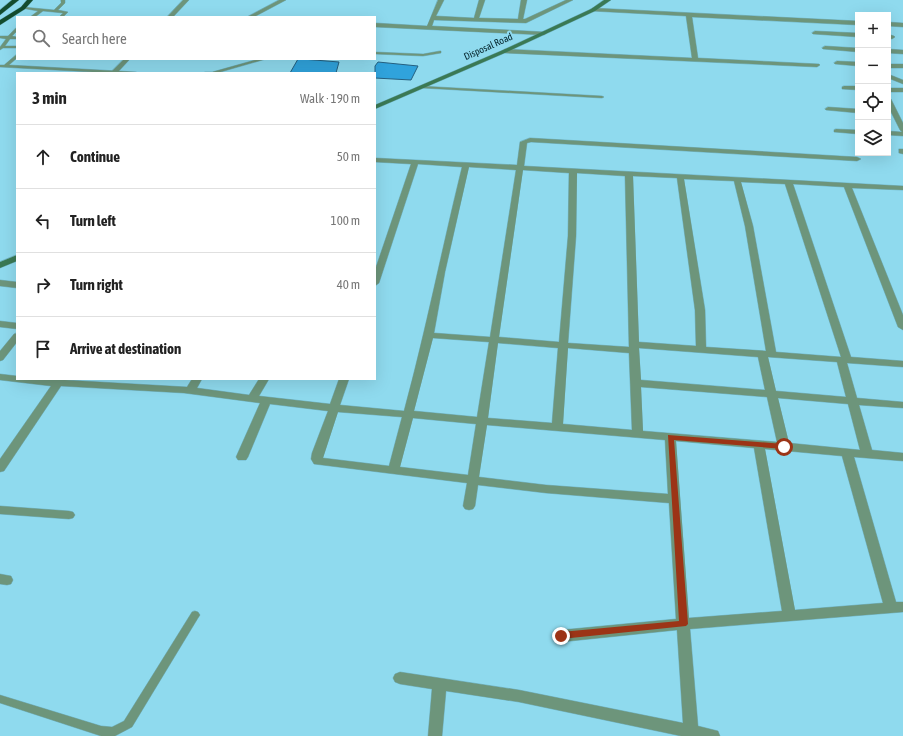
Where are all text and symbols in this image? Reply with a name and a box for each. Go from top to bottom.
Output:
map controls [855,12,891,156]
button: + [855,12,891,48]
search box [16,16,376,60]
icon: search [30,27,52,49]
text: Search here [62,30,127,47]
street label: Disposal Road [462,31,514,62]
button: − [855,48,891,84]
button: locate [855,84,891,120]
text: 3 min [32,88,67,108]
text: Walk · 190 m [300,91,360,106]
button: layers [855,120,891,156]
icon: ahead [32,146,54,168]
text: Continue [70,148,120,165]
text: 50 m [337,149,360,164]
icon: left [32,210,54,232]
text: Turn left [70,212,116,229]
text: 100 m [331,213,360,228]
icon: right [32,274,54,296]
text: Turn right [70,276,123,293]
text: 40 m [337,277,360,292]
icon: arrive [32,338,54,360]
text: Arrive at destination [70,340,181,357]
route start [775,438,793,456]
route end [552,627,570,645]

